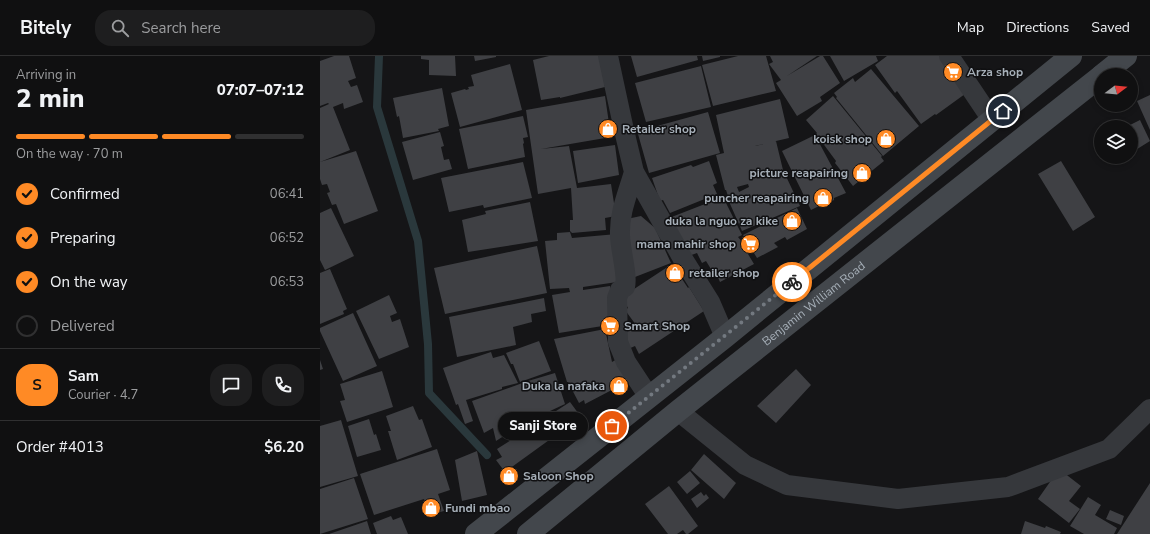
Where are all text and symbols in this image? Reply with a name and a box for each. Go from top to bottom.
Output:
search box [95,10,375,46]
text: Bitely [20,15,71,41]
icon: search [109,17,131,39]
text: Search here [141,18,221,38]
text: Map [957,18,984,37]
text: Directions [1006,18,1069,37]
text: Saved [1091,18,1130,37]
supermarket icon: Arza shop [942,61,964,83]
place label: Arza shop [967,64,1023,80]
text: Arriving in [16,66,76,84]
north arrow [1094,68,1138,112]
map controls [1094,68,1138,164]
text: 07:07–07:12 [217,80,304,100]
text: 2 min [16,81,84,116]
pin [986,94,1020,128]
icon: home [992,100,1014,122]
shop icon: Retailer shop [597,118,619,140]
button: layers [1094,120,1138,164]
place label: Retailer shop [622,121,696,137]
shop icon: koisk shop [875,128,897,150]
place label: koisk shop [813,131,872,147]
text: On the way · 70 m [16,145,123,163]
shop icon: picture reapairing [851,162,873,184]
place label: picture reapairing [750,165,848,181]
icon: check [16,183,38,205]
text: Confirmed [50,184,120,204]
text: 06:41 [270,185,304,203]
shop icon: puncher reapairing [812,187,834,209]
place label: puncher reapairing [704,190,809,206]
shop icon: duka la nguo za kike [781,210,803,232]
place label: duka la nguo za kike [665,213,778,229]
icon: check [16,227,38,249]
text: Preparing [50,228,115,248]
text: 06:52 [270,229,304,247]
supermarket icon: mama mahir shop [739,233,761,255]
place label: mama mahir shop [636,236,736,252]
street label: Benjamin William Road [759,258,868,349]
shop icon: retailer shop [664,262,686,284]
courier [772,262,812,302]
place label: retailer shop [689,265,760,281]
icon: check [16,271,38,293]
icon: bike [781,271,803,293]
text: On the way [50,272,128,292]
text: 06:53 [270,273,304,291]
supermarket icon: Smart Shop [599,315,621,337]
text: Delivered [50,316,115,336]
place label: Smart Shop [624,318,690,334]
button: chat [210,364,252,406]
button: phone [262,364,304,406]
text: Sam [68,366,99,386]
text: S [32,375,42,395]
shop icon: Duka la nafaka [608,375,630,397]
place label: Duka la nafaka [522,378,605,394]
text: Courier · 4.7 [68,386,138,404]
pin [595,409,629,443]
callout: Sanji Store [498,412,588,440]
icon: bag [601,415,623,437]
text: Sanji Store [509,417,577,435]
text: Order #4013 [16,437,104,457]
text: $6.20 [264,437,304,457]
shop icon: Saloon Shop [498,465,520,487]
place label: Saloon Shop [523,468,594,484]
shop icon: Fundi mbao [420,497,442,519]
place label: Fundi mbao [445,500,510,516]

